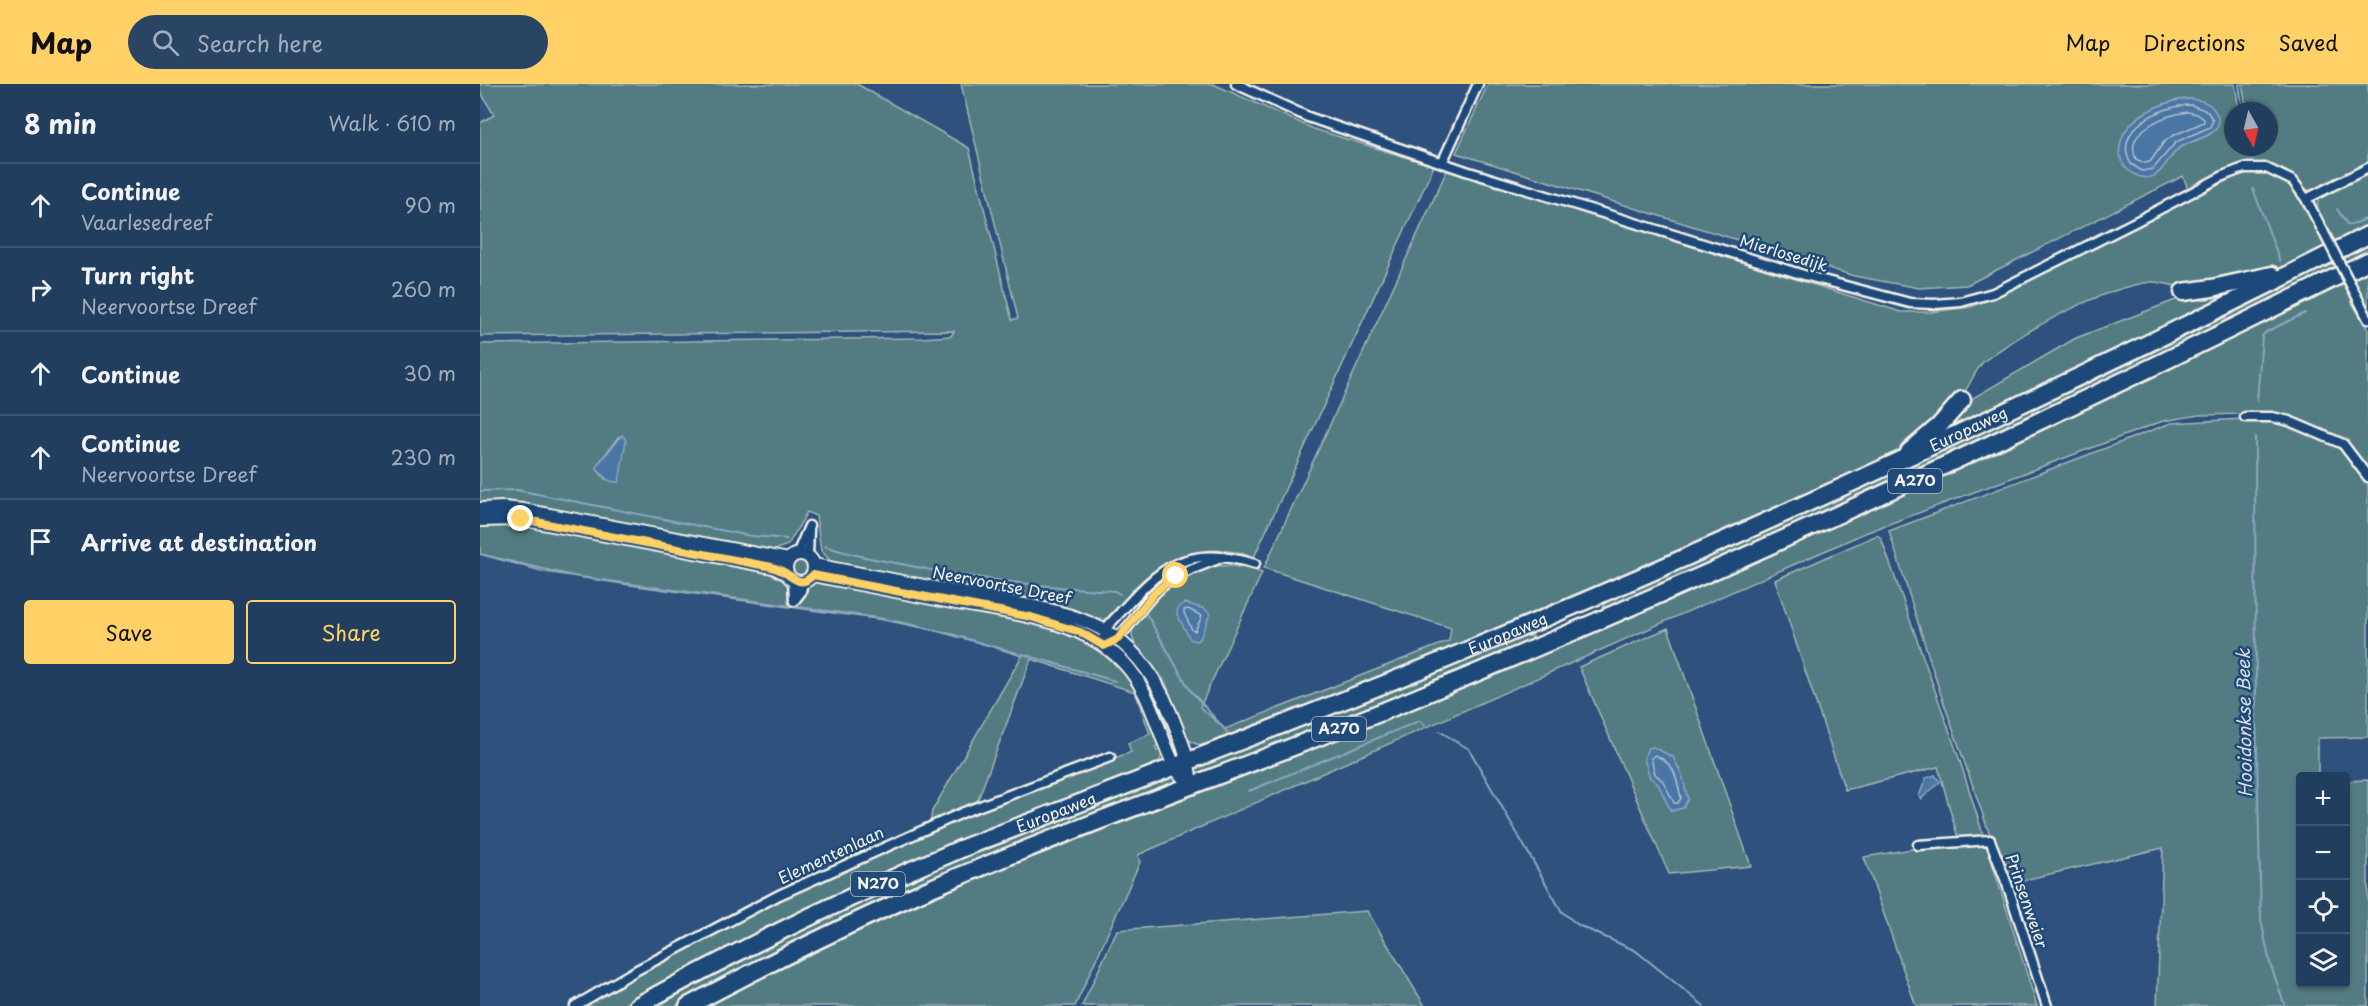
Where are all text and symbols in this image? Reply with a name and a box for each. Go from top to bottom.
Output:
search box [128,15,548,69]
text: Map [30,21,92,64]
icon: search [149,26,182,59]
text: Search here [197,26,323,59]
text: Map [2065,26,2110,58]
text: Directions [2143,26,2245,58]
text: Saved [2278,26,2338,58]
north arrow [2224,102,2278,156]
text: 8 min [24,104,97,143]
text: Walk · 610 m [329,108,456,138]
text: Continue [81,174,180,207]
icon: ahead [24,189,57,222]
text: 90 m [405,190,456,220]
text: Vaarlesedreef [81,207,212,237]
street label: Mierlosedijk [1737,227,1832,277]
text: Turn right [81,258,194,291]
icon: right [24,273,57,306]
text: 260 m [391,274,456,304]
text: Neervoortse Dreef [81,291,257,321]
icon: ahead [24,357,57,390]
text: Continue [81,357,180,390]
text: 30 m [403,358,456,388]
street label: Europaweg [1925,399,2011,457]
text: Continue [81,426,180,459]
icon: ahead [24,441,57,474]
text: 230 m [391,442,456,472]
text: Neervoortse Dreef [81,459,257,489]
road number: A270 [1888,469,1942,493]
route end [507,505,533,531]
icon: arrive [24,525,57,558]
text: Arrive at destination [81,525,317,558]
street label: Neervoortse Dreef [931,559,1075,609]
route start [1162,562,1188,588]
button: Save [24,600,234,664]
button: Share [246,600,456,664]
street label: Europaweg [1464,605,1551,660]
water label: Hooidonkse Beek [2229,648,2258,798]
road number: A270 [1312,717,1366,741]
map controls [2296,772,2350,988]
button: + [2296,772,2350,826]
street label: Europaweg [1012,785,1099,838]
street label: Elementenlaan [774,819,887,889]
button: − [2296,826,2350,880]
street label: Prinsenweier [2001,850,2056,952]
road number: N270 [851,872,905,896]
button: locate [2296,880,2350,934]
button: layers [2296,934,2350,988]

